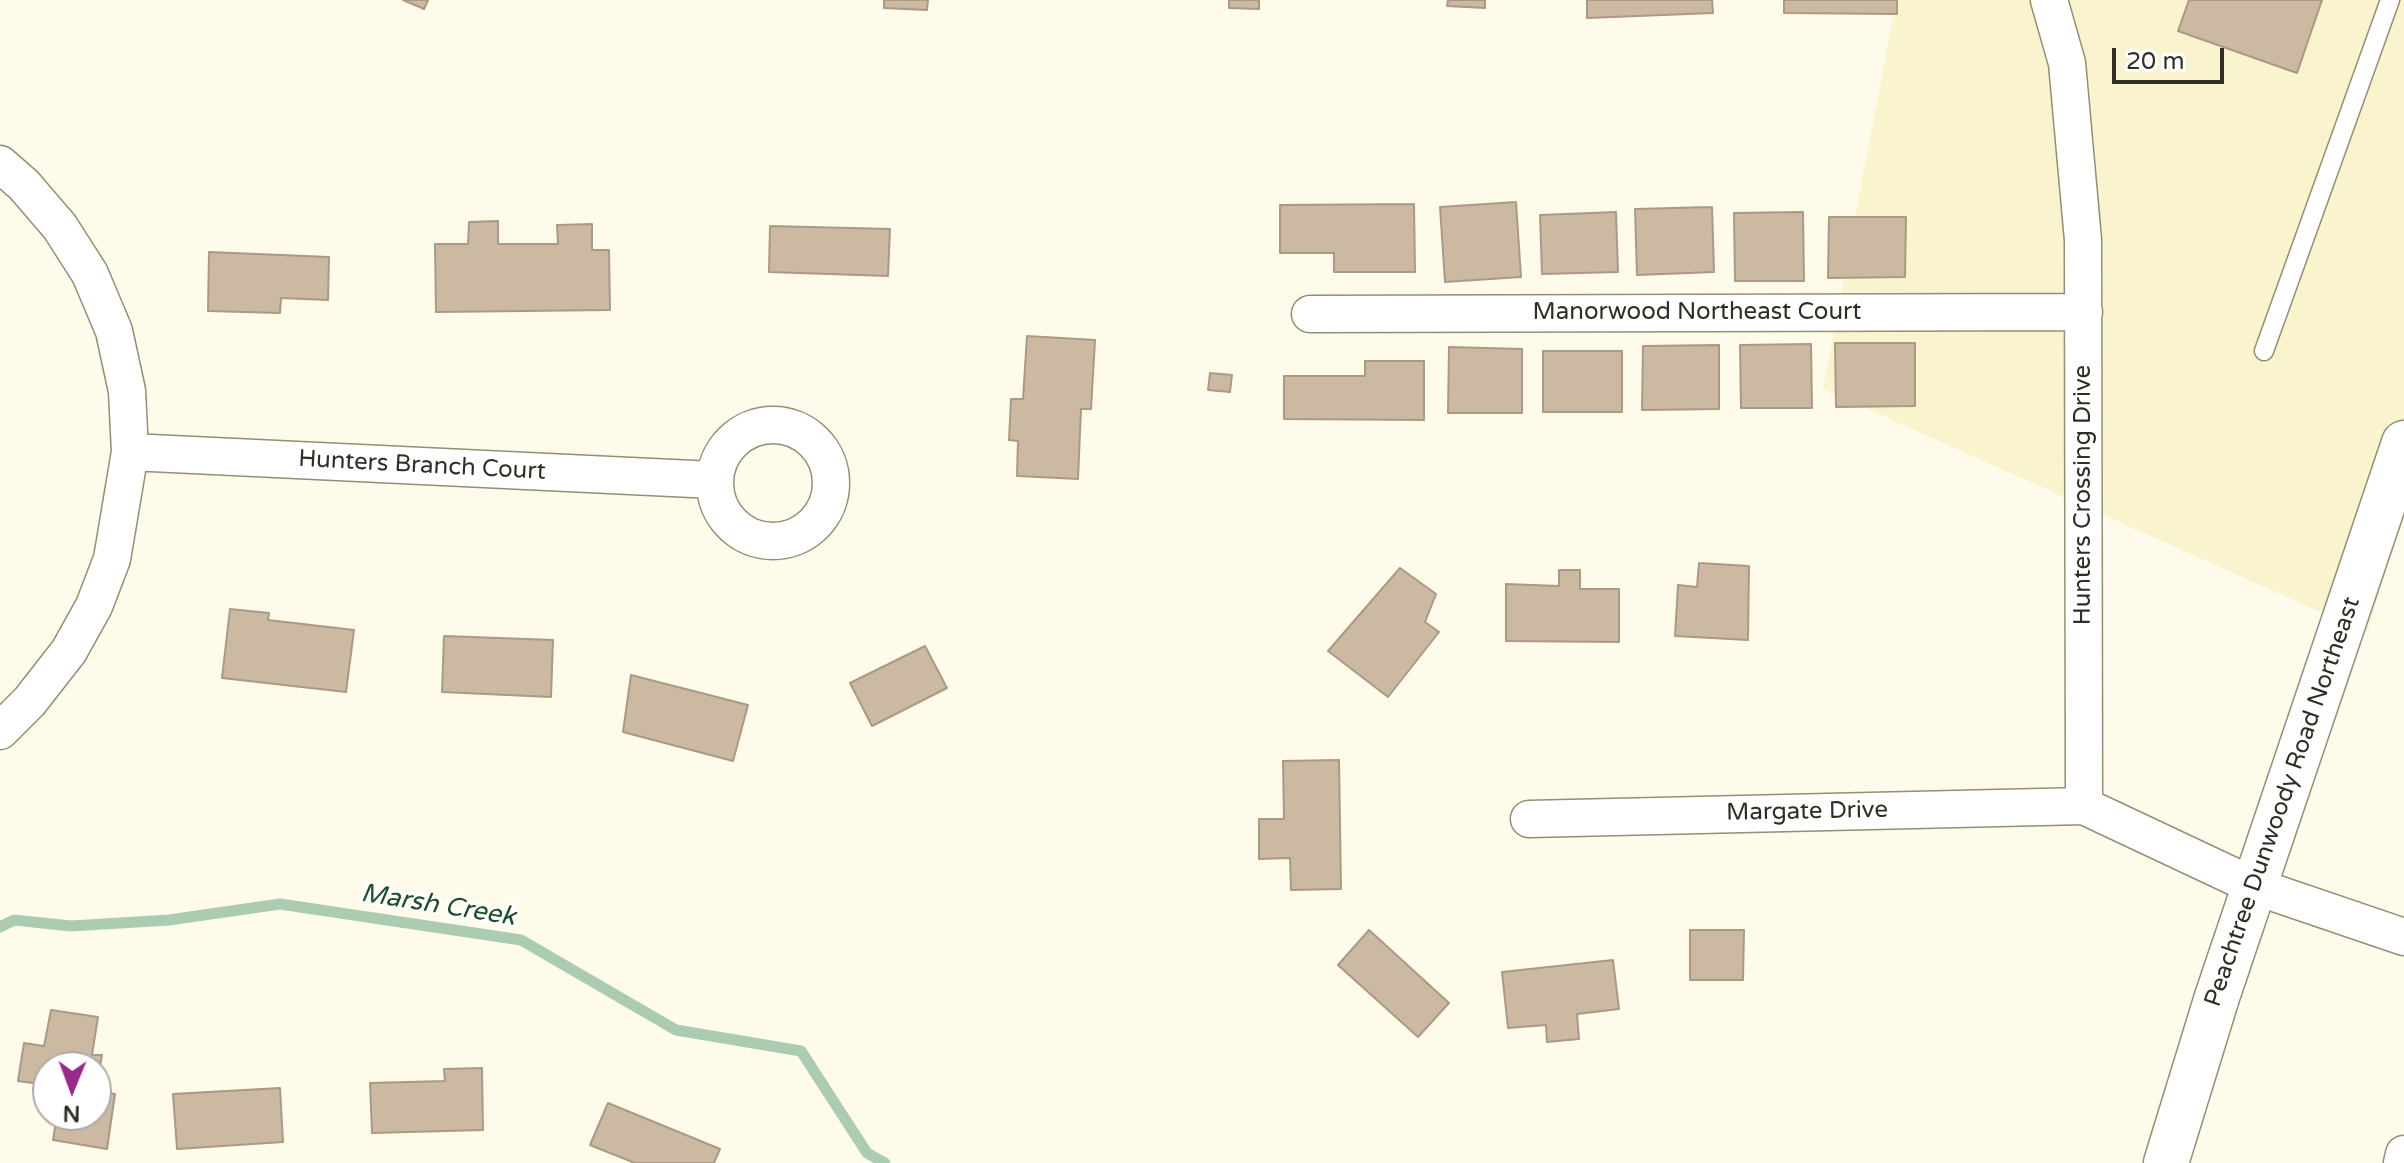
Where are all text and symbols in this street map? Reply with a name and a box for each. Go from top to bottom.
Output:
scale bar [2116,32,2228,82]
text: 20 m [2126,47,2184,76]
street label: Manorwood Northeast Court [1533,299,1861,327]
street label: Hunters Crossing Drive [2070,365,2098,625]
street label: Hunters Branch Court [298,445,546,487]
street label: Peachtree Dunwoody Road Northeast [2199,593,2367,1011]
street label: Margate Drive [1726,796,1888,828]
water label: Marsh Creek [359,878,517,934]
north arrow [32,1051,112,1131]
text: N [63,1100,81,1126]

